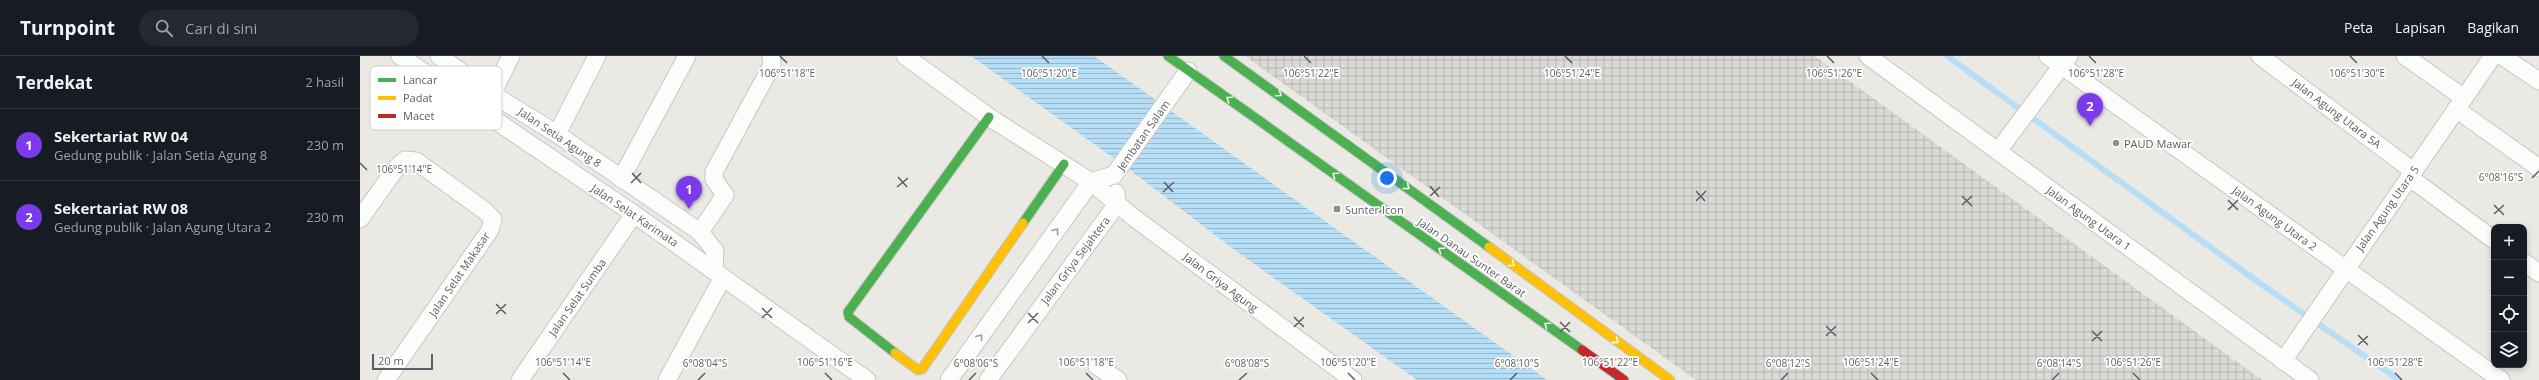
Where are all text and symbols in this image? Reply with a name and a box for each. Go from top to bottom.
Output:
search box [139,10,419,46]
text: Turnpoint [20,15,115,41]
icon: search [153,17,175,39]
text: Cari di sini [185,18,257,38]
text: Peta [2344,18,2373,37]
text: Lapisan [2395,18,2445,37]
text: Bagikan [2467,18,2519,37]
legend [370,66,502,130]
text: 106°51'18"E [759,66,815,80]
text: 106°51'20"E [1021,66,1077,80]
text: 106°51'22"E [1283,66,1339,80]
text: 106°51'24"E [1544,66,1600,80]
text: 106°51'26"E [1806,66,1862,80]
text: 106°51'28"E [2068,66,2124,80]
text: 106°51'30"E [2329,66,2385,80]
text: Terdekat [16,71,93,94]
text: Lancar [403,72,438,87]
text: 2 hasil [305,73,344,91]
street label: Jalan Agung Utara 5A [2289,74,2385,151]
one-way arrow [1275,89,1282,97]
text: Padat [403,90,433,105]
pin: 2 [2077,93,2103,126]
one-way arrow [1226,96,1233,104]
street label: Jembatan Salam [1112,97,1173,174]
street label: Jalan Setia Agung 8 [515,103,604,170]
text: Macet [403,108,434,123]
text: Sekertariat RW 04 [54,126,188,146]
text: 1 [25,136,33,154]
text: 230 m [306,136,344,154]
place label: PAUD Mawar [2124,136,2192,151]
marker: PAUD Mawar [2111,138,2121,148]
text: Gedung publik · Jalan Setia Agung 8 [54,146,267,164]
text: 106°51'14"E [376,162,432,176]
street label: Jalan Agung Utara 5 [2351,162,2422,254]
your location [1377,168,1397,188]
text: 6°08'16"S [2479,170,2523,184]
one-way arrow [1332,172,1339,179]
pin: 1 [676,176,702,209]
street label: Jalan Selat Karimata [588,180,681,250]
one-way arrow [1403,182,1410,189]
street label: Jalan Agung Utara 1 [2043,182,2134,254]
street label: Jalan Agung Utara 2 [2229,182,2320,254]
text: Sekertariat RW 08 [54,198,188,218]
place label: Sunter Icon [1345,202,1404,217]
marker: Sunter Icon [1332,204,1342,214]
text: 2 [25,208,33,226]
text: 230 m [306,208,344,226]
street label: Jalan Griya Sejahtera [1037,213,1113,308]
street label: Jalan Danau Sunter Barat [1414,213,1529,300]
text: Gedung publik · Jalan Agung Utara 2 [54,218,271,236]
map controls [2491,224,2527,368]
button: + [2491,224,2527,260]
street label: Jalan Selat Makasar [424,228,493,320]
one-way arrow [1051,229,1058,236]
one-way arrow [1438,247,1445,255]
street label: Jalan Griya Agung [1180,248,1261,315]
street label: Jalan Selat Sumba [544,255,609,339]
one-way arrow [1508,259,1515,267]
button: − [2491,260,2527,296]
button: locate [2491,296,2527,332]
one-way arrow [1544,322,1551,330]
button: layers [2491,332,2527,368]
one-way arrow [975,334,983,341]
one-way arrow [1612,336,1619,343]
scale bar [372,352,433,371]
text: 20 m [378,353,404,368]
text: 106°51'14"E [535,355,591,369]
text: 106°51'16"E [797,355,853,369]
text: 106°51'18"E [1058,355,1114,369]
text: 106°51'20"E [1320,355,1376,369]
text: 106°51'22"E [1582,355,1638,369]
text: 106°51'24"E [1843,355,1899,369]
text: 106°51'26"E [2105,355,2161,369]
text: 106°51'28"E [2367,355,2423,369]
text: 6°08'04"S [683,356,727,370]
text: 6°08'06"S [954,356,998,370]
text: 6°08'08"S [1225,356,1269,370]
text: 6°08'10"S [1495,356,1539,370]
text: 6°08'12"S [1766,356,1810,370]
text: 6°08'14"S [2037,356,2081,370]

